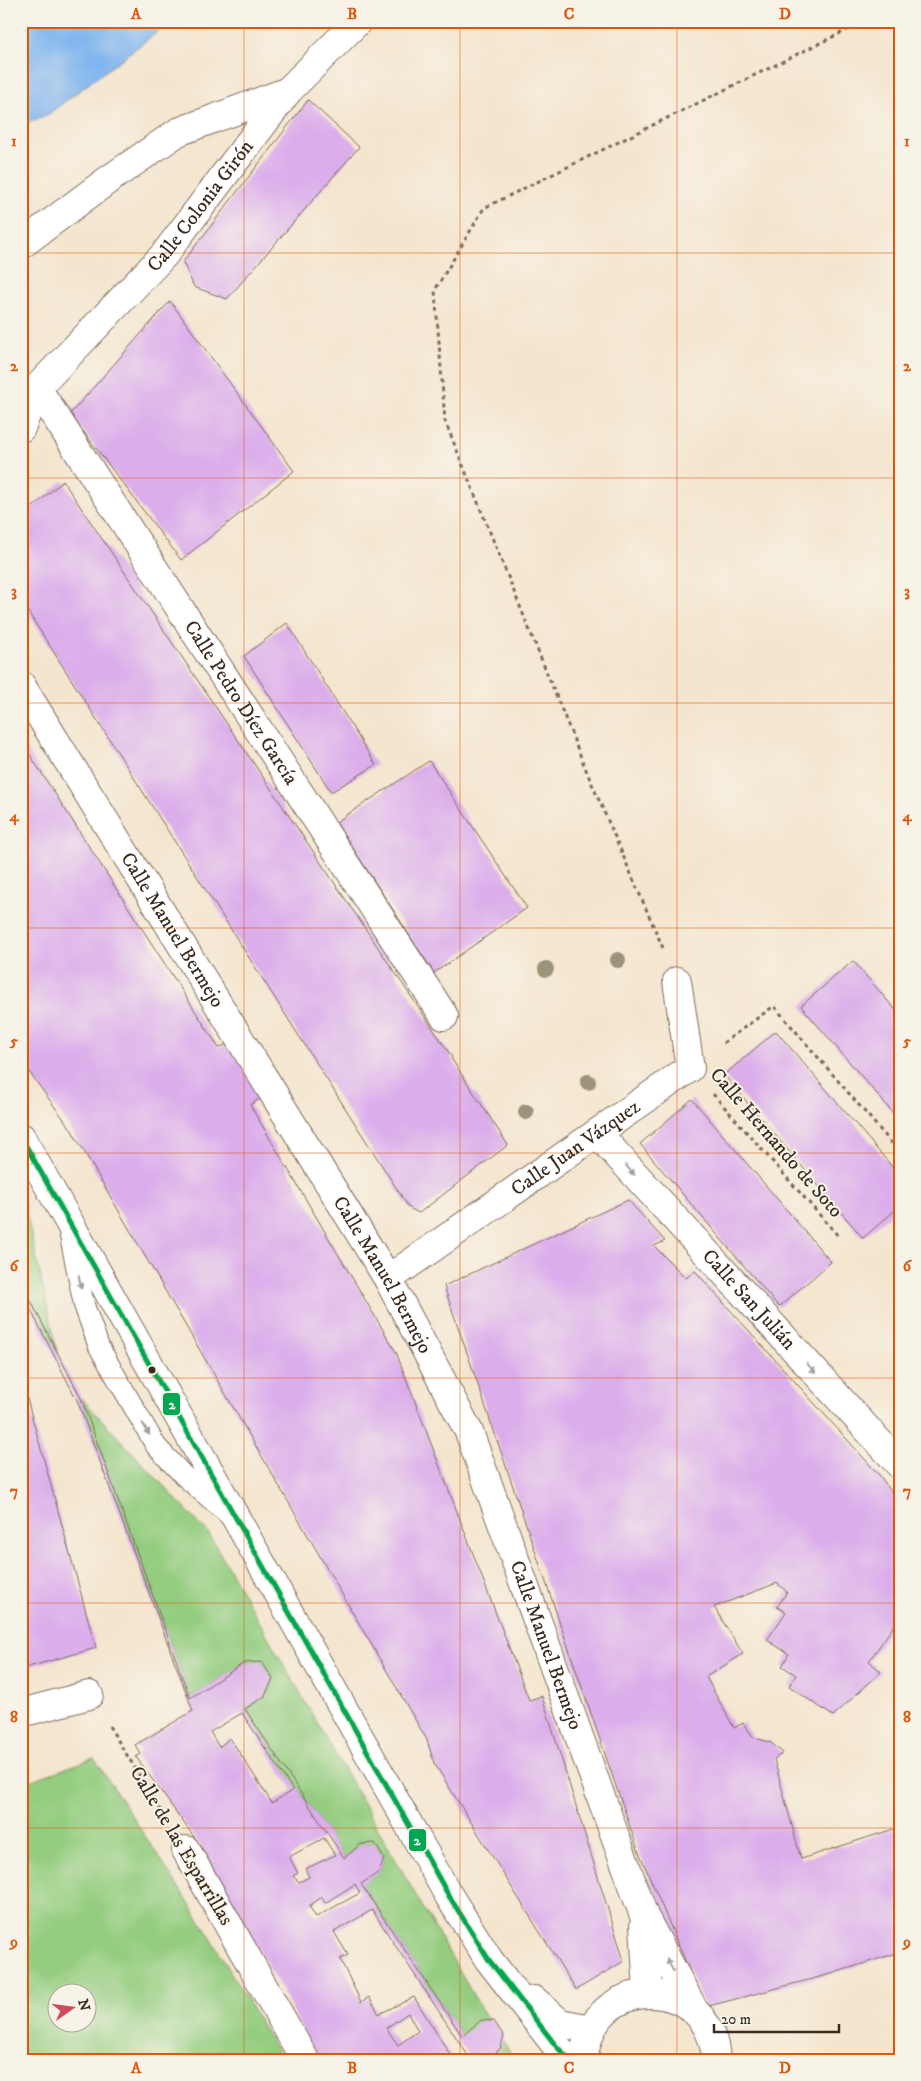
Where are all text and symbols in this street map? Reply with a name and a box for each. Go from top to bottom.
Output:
text: A [130,4,142,24]
text: B [347,4,357,24]
text: C [564,4,574,24]
text: D [779,4,791,24]
text: 1 [11,131,17,151]
text: 1 [904,131,910,151]
street label: Calle Colonia Girón [142,134,259,277]
text: 2 [10,356,19,376]
text: 2 [903,356,912,376]
text: 3 [11,581,17,601]
text: 3 [904,581,910,601]
street label: Calle Pedro Díez García [179,616,304,790]
text: 4 [8,806,19,826]
text: 4 [901,806,912,826]
street label: Calle Manuel Bermejo [115,848,230,1012]
text: 5 [9,1031,18,1051]
text: 5 [902,1031,911,1051]
street label: Calle Hernando de Soto [704,1063,848,1223]
street label: Calle Juan Vázquez [506,1094,645,1202]
one-way arrow [625,1164,636,1177]
street label: Calle Manuel Bermejo [327,1191,438,1358]
street label: Calle San Julián [697,1244,802,1355]
text: 6 [10,1256,20,1276]
text: 6 [903,1256,913,1276]
one-way arrow [76,1274,84,1290]
one-way arrow [805,1362,816,1375]
unlabelled marker [147,1365,157,1375]
line badge: 2 [162,1392,181,1416]
text: 2 [169,1396,177,1414]
one-way arrow [142,1421,150,1436]
text: 7 [10,1481,18,1501]
text: 7 [903,1481,911,1501]
street label: Calle Manuel Bermejo [504,1557,588,1733]
text: 8 [10,1707,18,1727]
text: 8 [903,1707,911,1727]
street label: Calle de las Esparrillas [124,1762,238,1930]
line badge: 2 [408,1828,427,1852]
text: 2 [414,1832,422,1850]
text: 9 [9,1932,18,1952]
text: 9 [902,1932,911,1952]
one-way arrow [666,1958,674,1973]
north arrow [48,1984,98,2034]
text: N [74,1997,94,2013]
scale bar [714,2001,838,2033]
text: 20 m [721,2010,751,2029]
text: A [130,2058,142,2078]
text: B [347,2058,357,2078]
text: C [564,2058,574,2078]
text: D [779,2058,791,2078]

